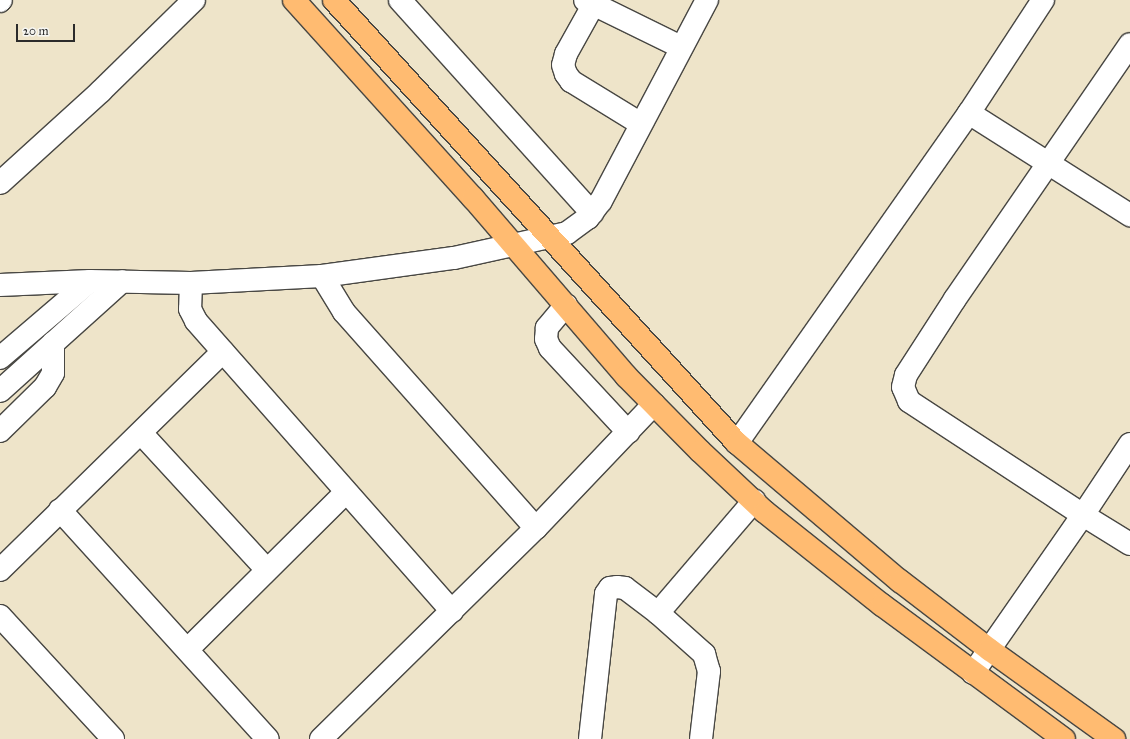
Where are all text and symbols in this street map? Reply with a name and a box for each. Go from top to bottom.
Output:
scale bar [18,16,77,42]
text: 20 m [23,24,49,38]

